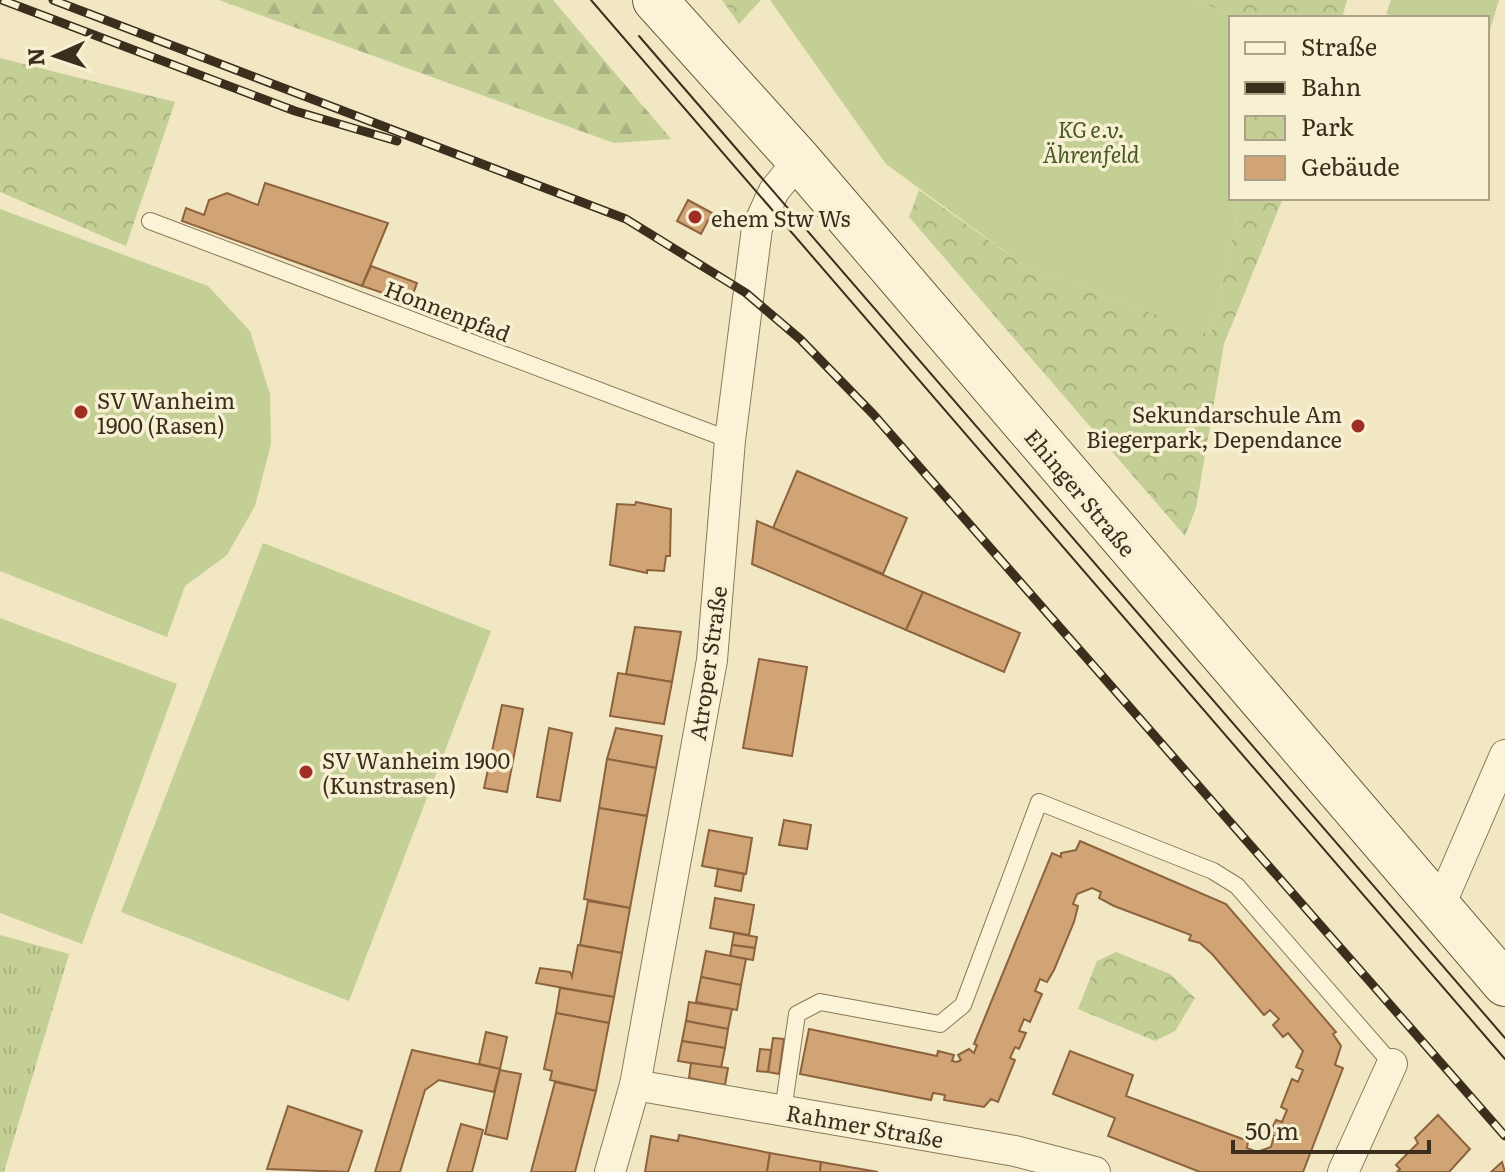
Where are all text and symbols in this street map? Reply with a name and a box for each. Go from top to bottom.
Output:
north arrow [16,16,96,96]
legend [1229,16,1489,200]
text: Straße [1301,28,1377,63]
text: N [18,47,51,67]
text: Bahn [1301,68,1361,103]
text: Park [1301,108,1354,143]
park label: KG e.v. Ährenfeld [1043,112,1140,170]
text: Gebäude [1301,148,1400,183]
place label: ehem Stw Ws [711,201,851,234]
marker: ehem Stw Ws [686,208,704,226]
street label: Honnenpfad [380,271,516,349]
place label: SV Wanheim 1900 (Rasen) [97,383,235,441]
place label: Sekundarschule Am Biegerpark, Dependance [1086,397,1342,455]
marker: SV Wanheim 1900 (Rasen) [72,403,90,421]
marker: Sekundarschule Am Biegerpark, Dependance [1349,417,1367,435]
street label: Ehinger Straße [1018,421,1144,563]
street label: Atroper Straße [680,583,734,743]
place label: SV Wanheim 1900 (Kunstrasen) [322,743,510,801]
marker: SV Wanheim 1900 (Kunstrasen) [297,763,315,781]
street label: Rahmer Straße [784,1095,946,1155]
scale bar [1233,1104,1429,1154]
text: 50 m [1245,1112,1299,1147]

